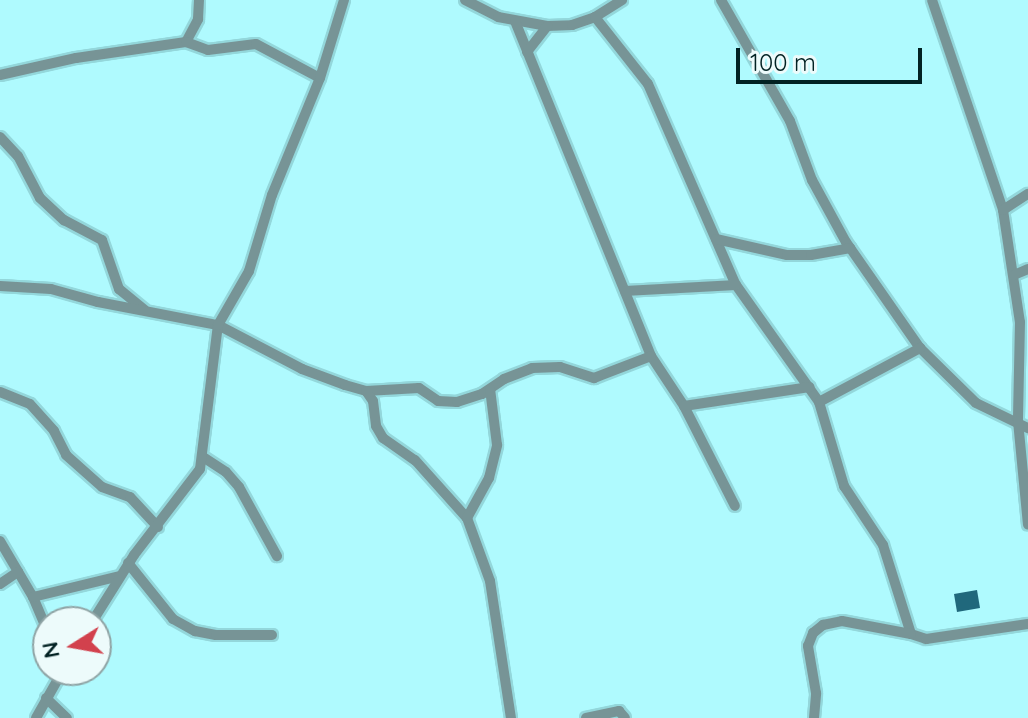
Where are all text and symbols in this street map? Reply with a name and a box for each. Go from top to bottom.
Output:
scale bar [740,32,926,82]
text: 100 m [750,47,816,77]
north arrow [32,606,112,686]
text: N [35,640,66,661]

